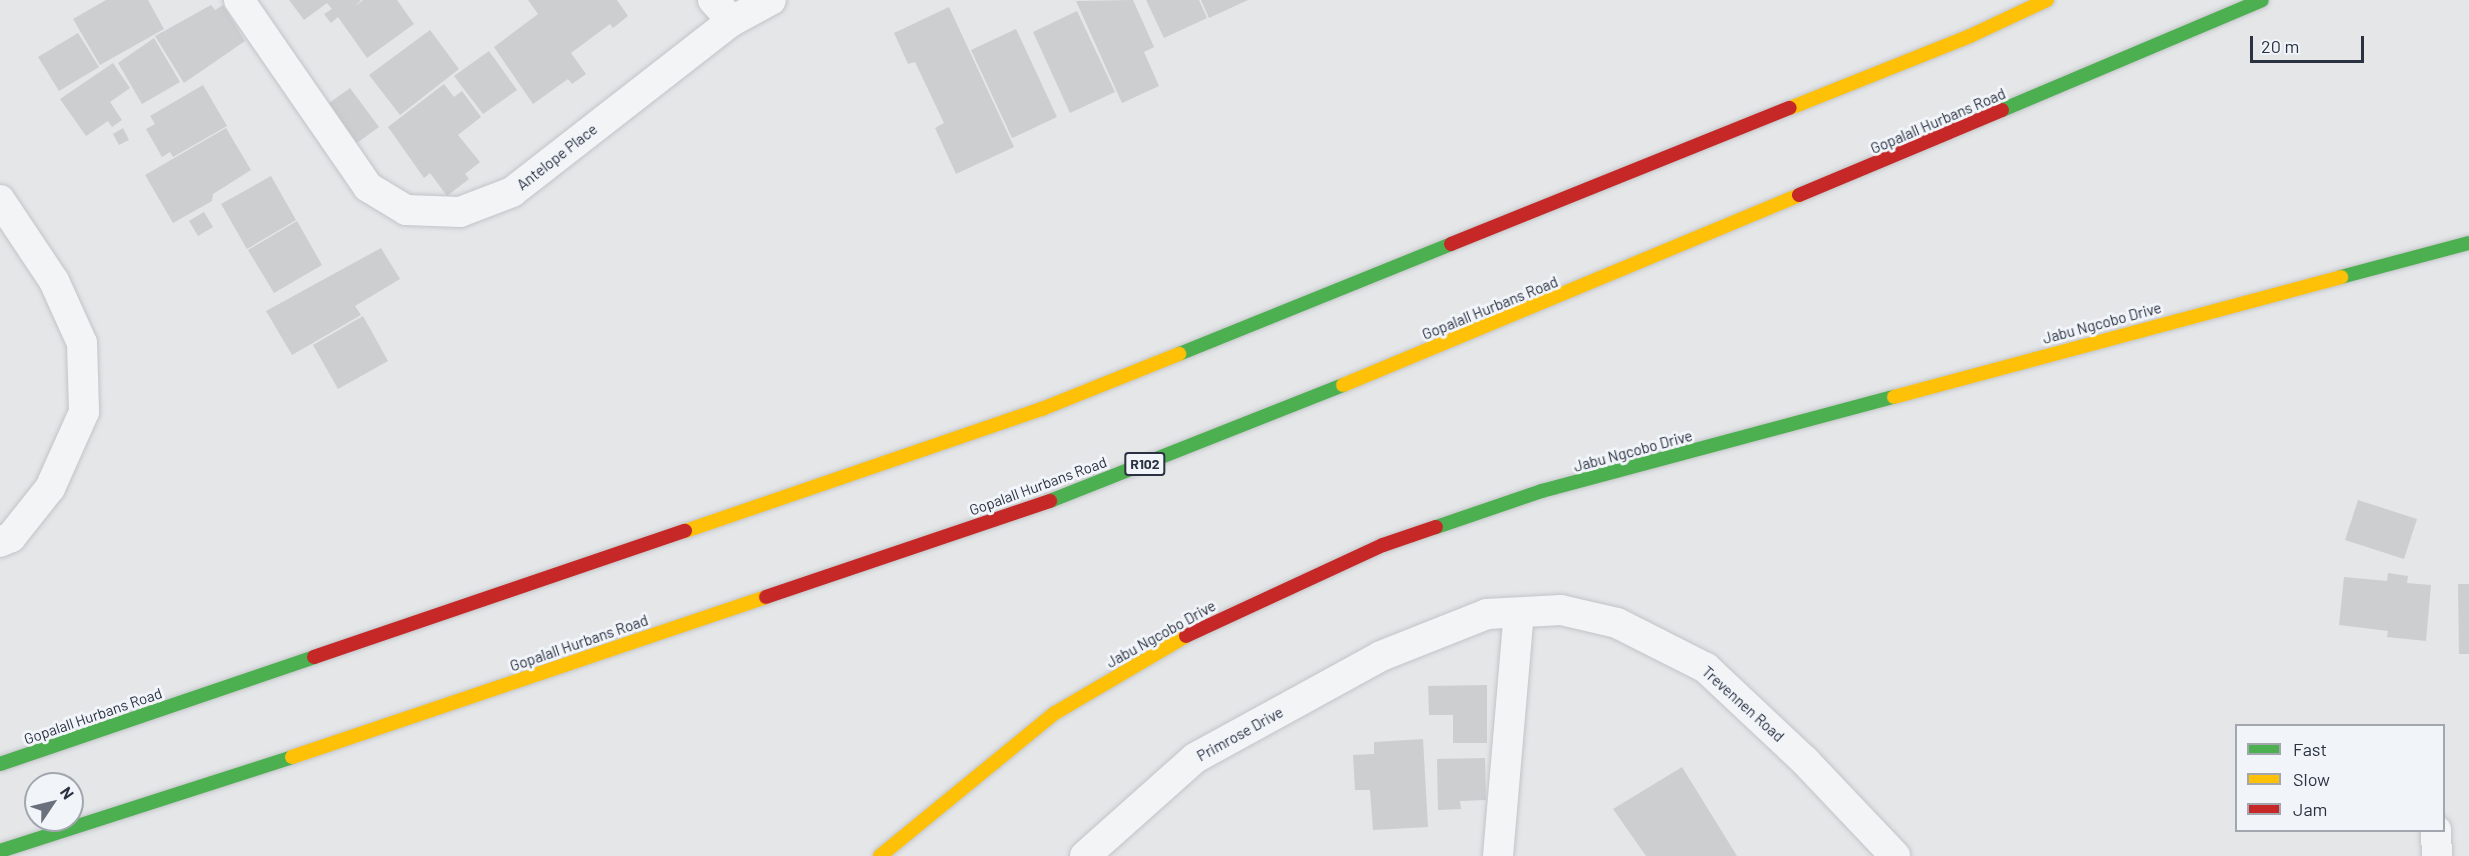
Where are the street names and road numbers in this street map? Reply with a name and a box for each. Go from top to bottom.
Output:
street label: Gopalall Hurbans Road [1868,84,2008,158]
street label: Antelope Place [513,120,601,194]
street label: Gopalall Hurbans Road [1419,273,1561,343]
street label: Jabu Ngcobo Drive [2041,298,2163,348]
street label: Jabu Ngcobo Drive [1572,426,1694,476]
street label: Gopalall Hurbans Road [967,453,1109,519]
road number: R102 [1124,453,1166,475]
street label: Jabu Ngcobo Drive [1103,596,1219,672]
street label: Gopalall Hurbans Road [508,611,650,675]
street label: Trevennen Road [1698,662,1788,746]
street label: Gopalall Hurbans Road [22,684,164,748]
street label: Primrose Drive [1194,703,1286,765]

